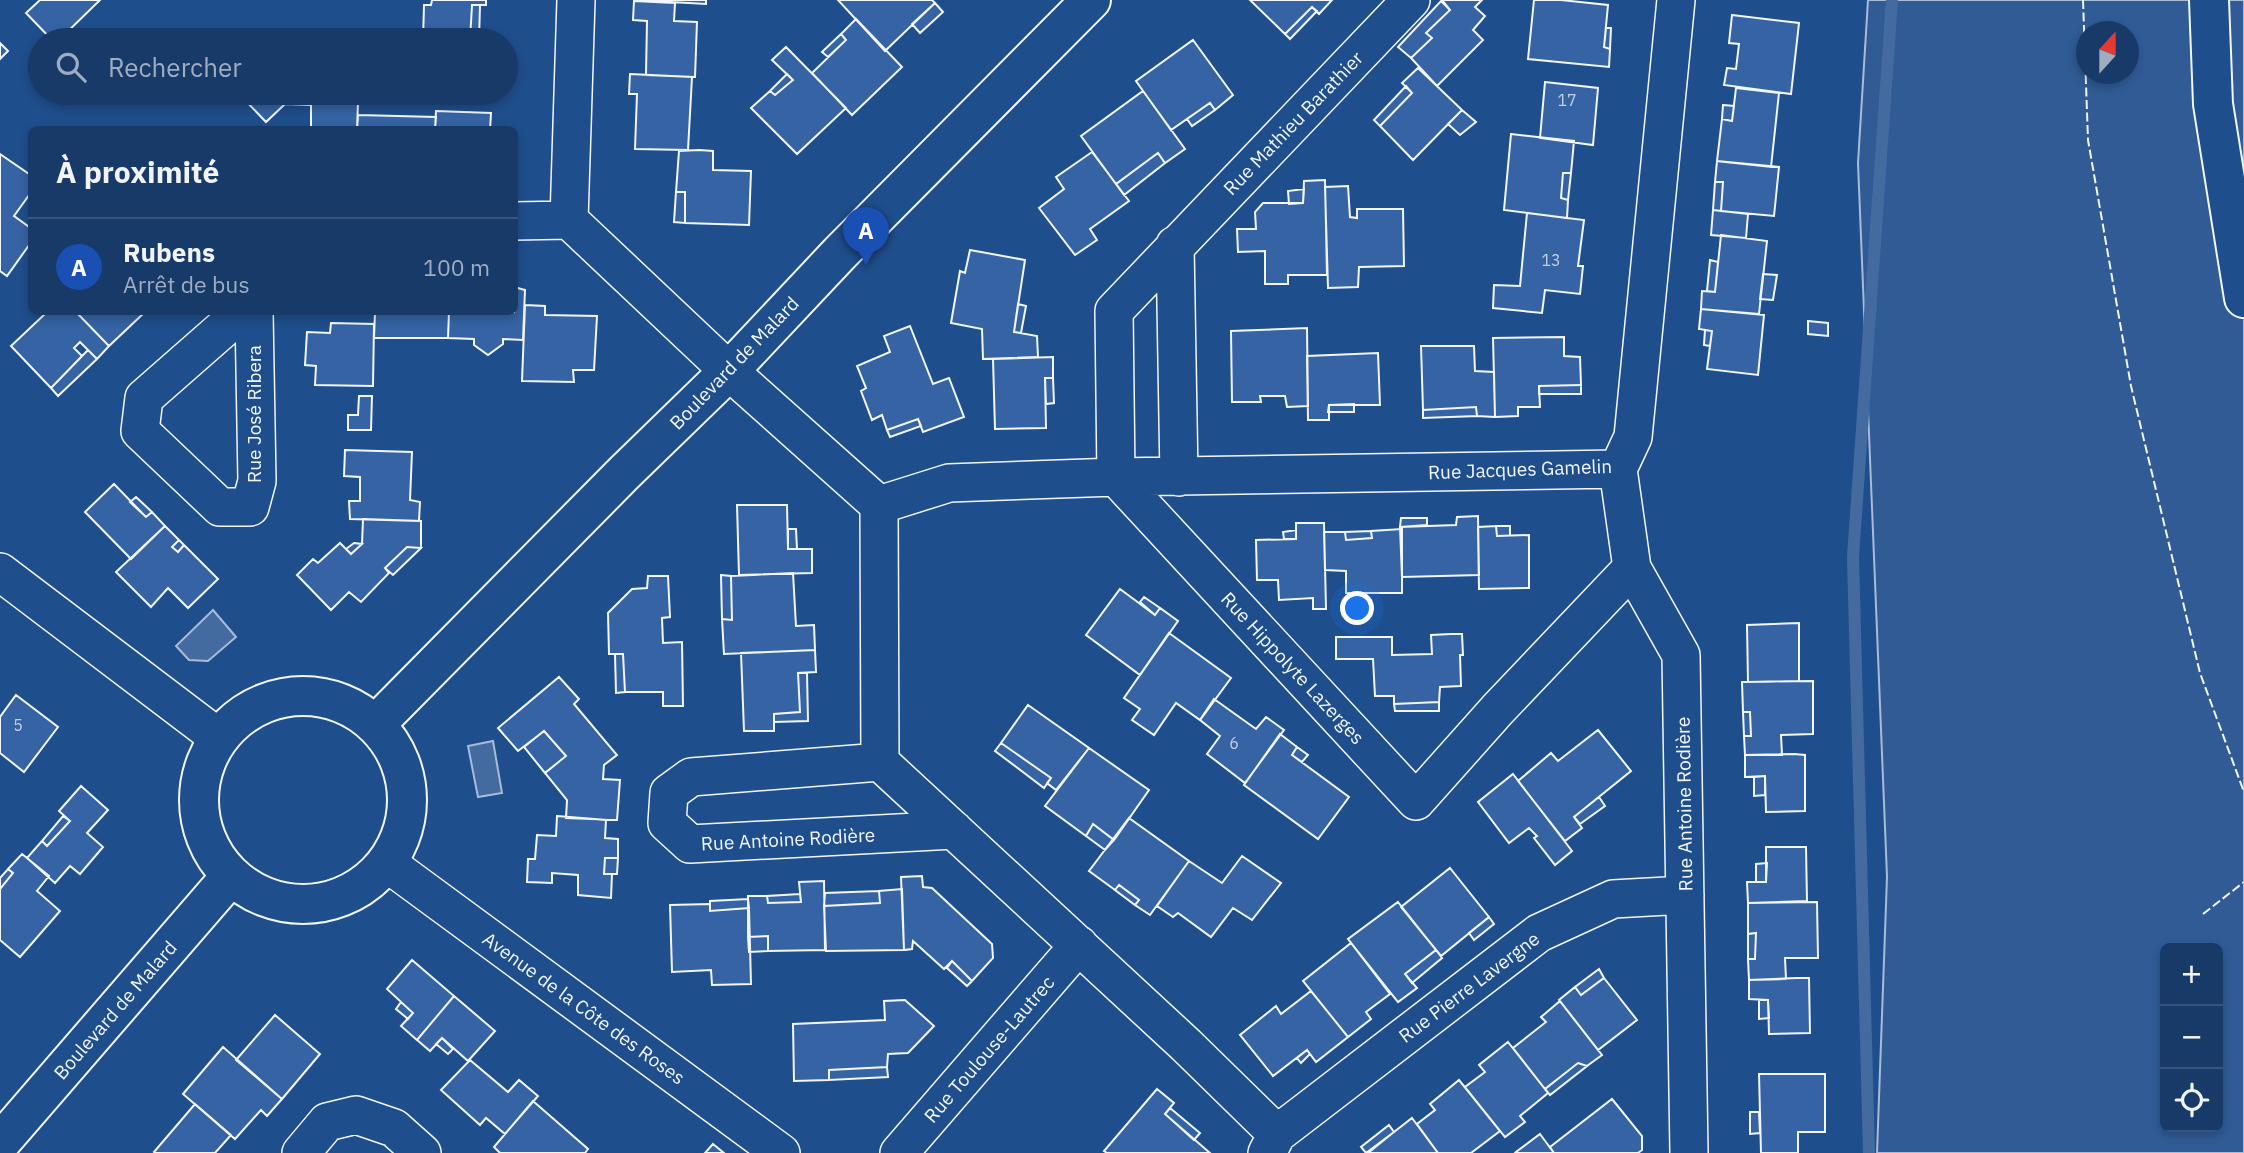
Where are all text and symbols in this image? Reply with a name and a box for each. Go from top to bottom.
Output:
north arrow [2076,21,2139,84]
search box [28,28,518,105]
street label: Rue Mathieu Barathier [1218,46,1368,200]
icon: search [52,48,90,86]
text: Rechercher [108,50,242,84]
house number: 17 [1557,90,1577,110]
text: À proximité [56,152,219,191]
pin: A [843,207,889,265]
text: Rubens [123,235,215,269]
house number: 13 [1541,250,1561,270]
text: A [71,252,87,282]
text: 100 m [423,252,490,282]
text: Arrêt de bus [123,269,250,299]
street label: Boulevard de Malard [664,291,804,435]
street label: Rue José Ribera [242,345,266,483]
street label: Rue Jacques Gamelin [1428,454,1612,484]
street label: Rue Hippolyte Lazerges [1216,587,1370,749]
your location [1340,591,1374,625]
house number: 5 [13,715,23,735]
street label: Rue Antoine Rodière [1670,717,1698,891]
house number: 6 [1229,733,1239,753]
street label: Rue Antoine Rodière [700,822,876,856]
street label: Rue Pierre Lavergne [1394,926,1544,1048]
street label: Avenue de la Côte des Roses [478,927,690,1089]
street label: Boulevard de Malard [48,936,182,1084]
map controls [2160,943,2223,1132]
button: + [2160,943,2223,1006]
street label: Rue Toulouse-Lautrec [919,970,1060,1127]
button: − [2160,1006,2223,1069]
button: locate [2160,1069,2223,1132]

